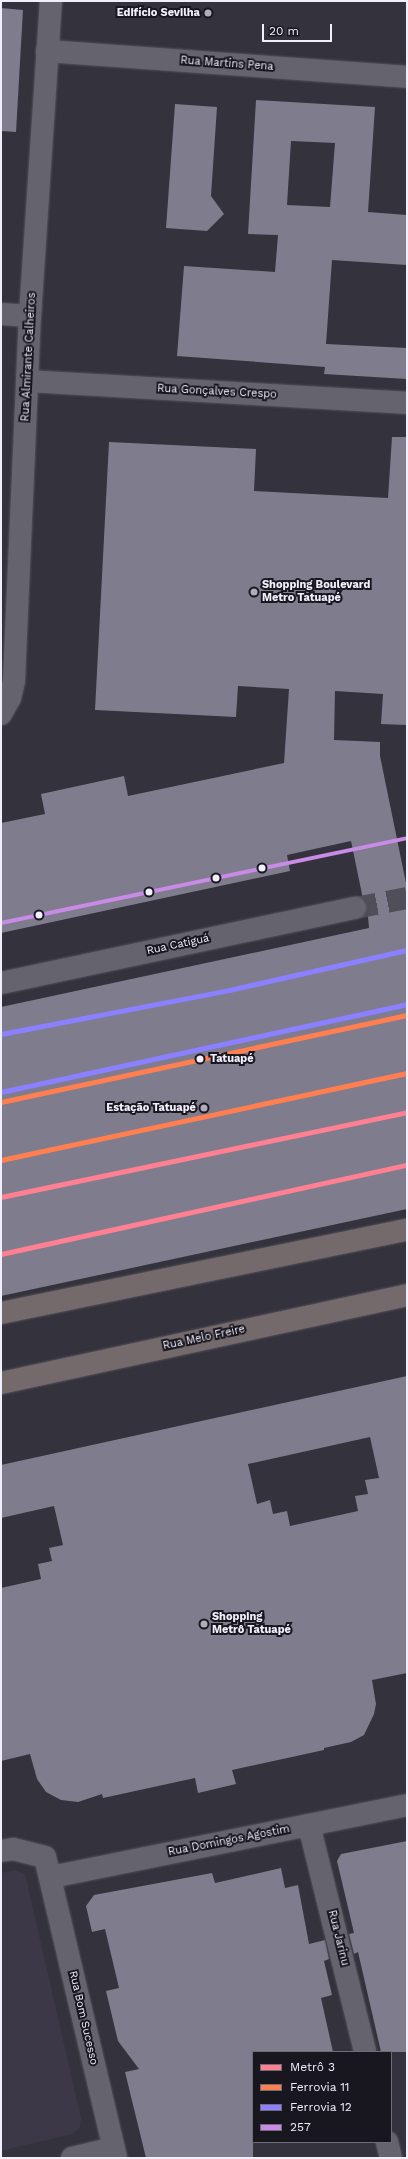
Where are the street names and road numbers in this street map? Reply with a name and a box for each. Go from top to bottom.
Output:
street label: Rua Martins Pena [180,54,274,74]
street label: Rua Almirante Calheiros [19,292,39,422]
street label: Rua Gonçalves Crespo [157,382,277,402]
street label: Rua Catiguá [145,932,211,958]
street label: Rua Melo Freire [162,1323,246,1353]
street label: Rua Domingos Agostim [167,1823,291,1859]
street label: Rua Jarinu [325,1909,351,1967]
street label: Rua Bom Sucesso [66,1970,100,2066]

